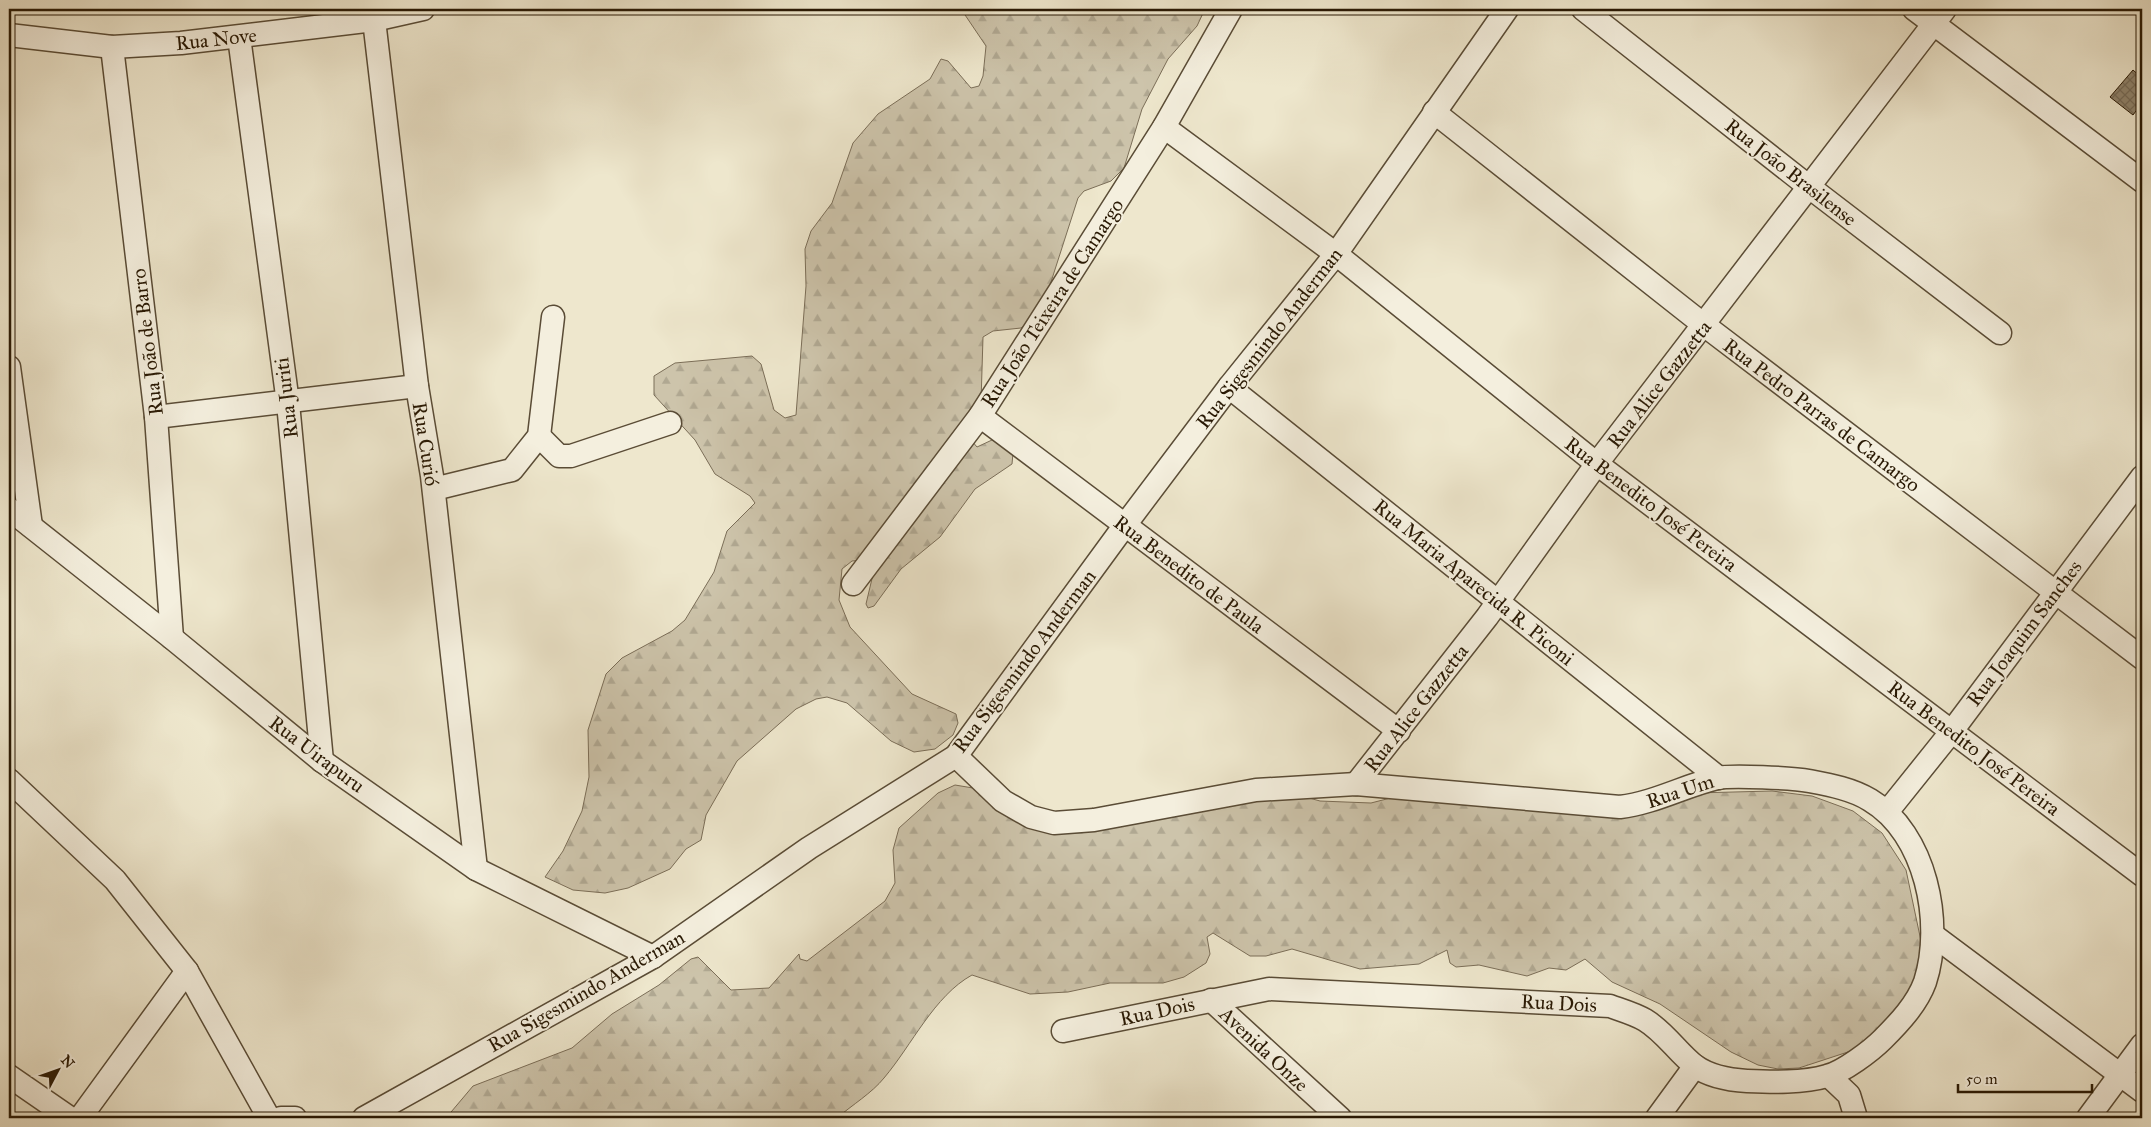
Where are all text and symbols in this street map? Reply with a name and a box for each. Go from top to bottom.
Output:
street label: Rua Nove [174,23,258,55]
street label: Rua João Brasilense [1720,113,1862,232]
street label: Rua João Teixeira de Camargo [976,194,1129,412]
street label: Rua Sigesmindo Anderman [1191,243,1348,434]
street label: Rua João de Barro [126,267,169,417]
street label: Rua Alice Gazzetta [1602,315,1717,453]
street label: Rua Pedro Parras de Camargo [1718,333,1925,498]
street label: Rua Juriti [269,356,304,440]
street label: Rua Curió [408,400,444,488]
street label: Rua Benedito José Pereira [1560,431,1742,578]
street label: Rua Maria Aparecida R. Piconi [1369,494,1580,671]
street label: Rua Benedito de Paula [1109,510,1269,639]
street label: Rua Joaquim Sanches [1961,555,2087,711]
street label: Rua Sigesmindo Anderman [947,565,1102,758]
street label: Rua Alice Gazzetta [1359,639,1474,777]
street label: Rua Benedito José Pereira [1883,675,2065,822]
street label: Rua Uirapuru [264,710,370,798]
street label: Rua Um [1643,769,1717,813]
street label: Rua Sigesmindo Anderman [483,925,689,1058]
street label: Rua Dois [1520,989,1598,1017]
street label: Rua Dois [1117,991,1197,1031]
street label: Avenida Onze [1214,1001,1314,1096]
north arrow [32,1044,82,1094]
text: N [57,1052,78,1072]
scale bar [1958,1062,2092,1094]
text: 50 m [1966,1070,1998,1088]

